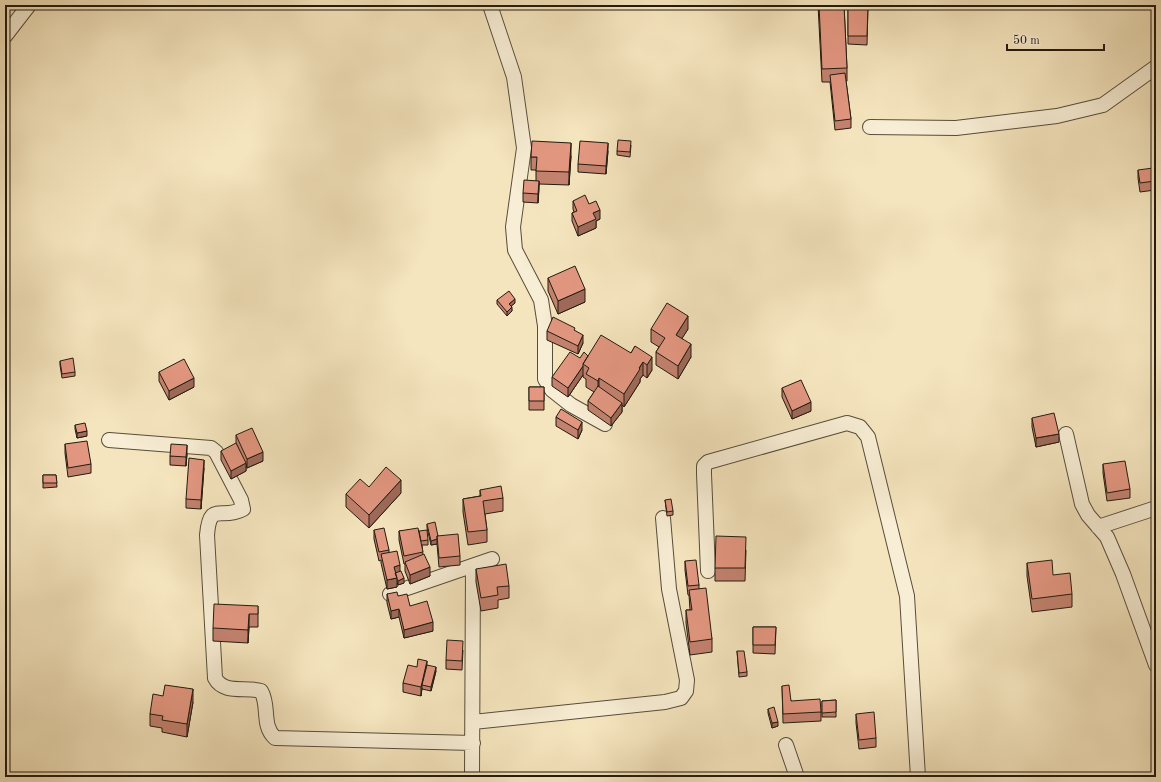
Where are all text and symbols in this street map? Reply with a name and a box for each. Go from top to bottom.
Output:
scale bar [1007,26,1104,52]
text: 50 m [1013,34,1040,47]

